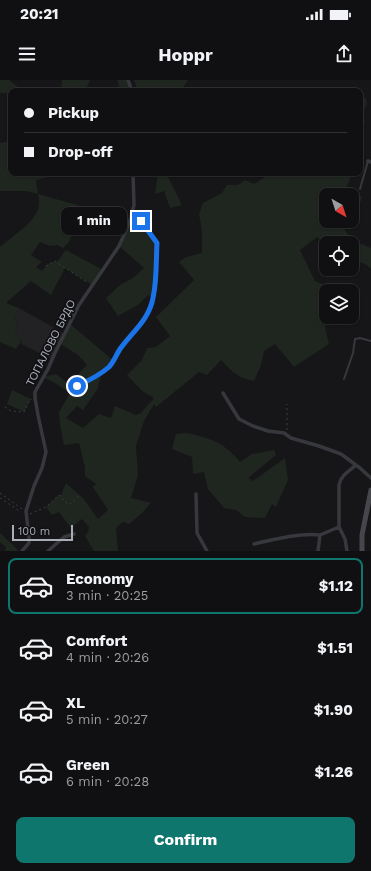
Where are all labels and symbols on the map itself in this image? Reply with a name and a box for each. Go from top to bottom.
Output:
north arrow [319,188,359,228]
callout: 1 min [61,207,127,235]
route end [132,212,150,230]
street label: ТОПАЛОВО БРДО [24,297,79,388]
route start [68,377,86,395]
scale bar [12,523,73,542]

